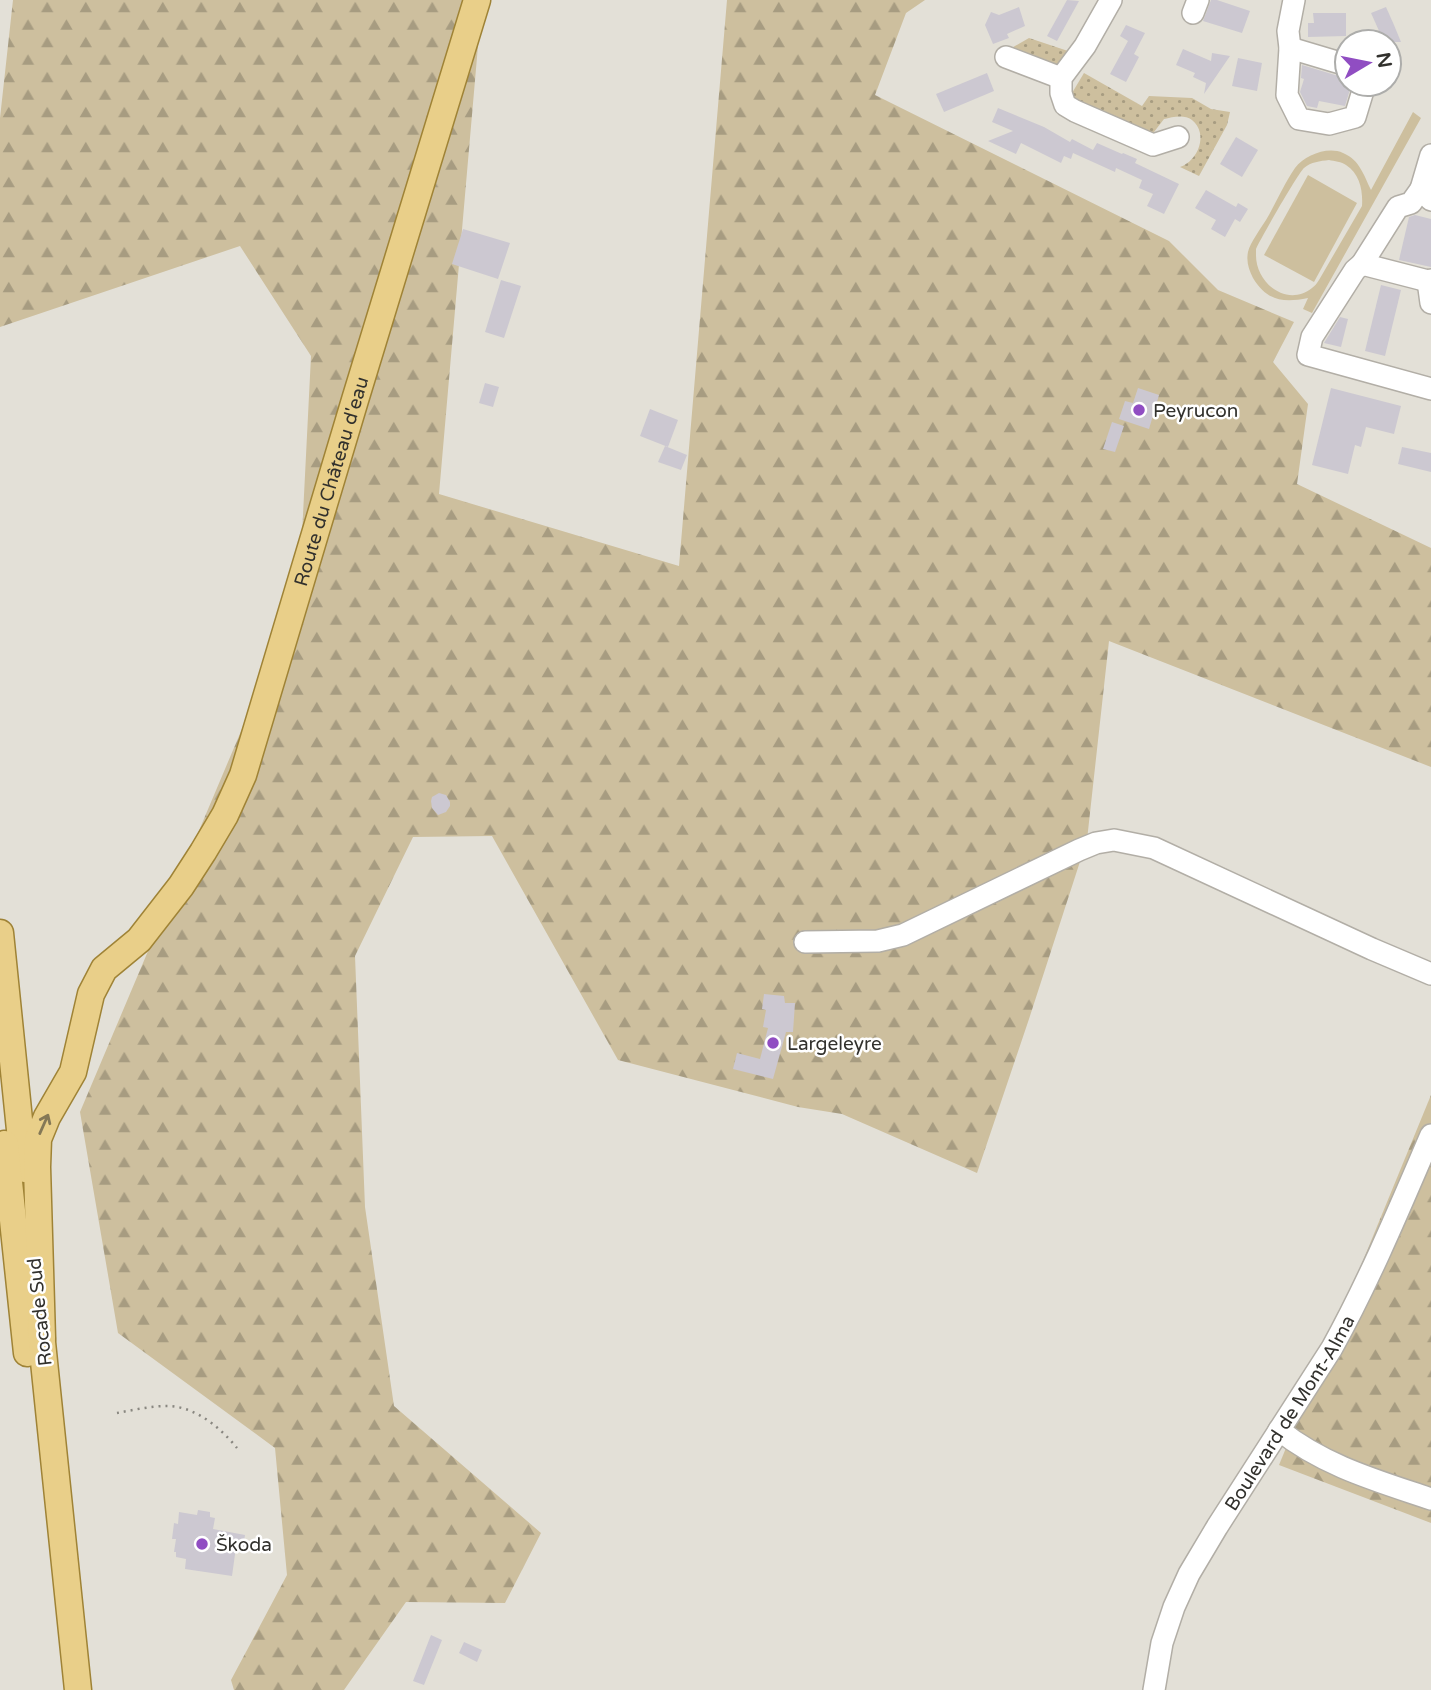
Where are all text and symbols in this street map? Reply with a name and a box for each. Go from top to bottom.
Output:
north arrow [1333,28,1403,98]
text: N [1372,51,1396,70]
street label: Route du Château d'eau [290,374,373,589]
place label: Peyrucon [1153,400,1238,422]
marker: Peyrucon [1131,402,1147,418]
place label: Largeleyre [787,1033,882,1055]
marker: Largeleyre [765,1035,781,1051]
one-way arrow [39,1114,52,1136]
street label: Rocade Sud [23,1257,57,1367]
street label: Boulevard de Mont-Alma [1221,1312,1360,1515]
place label: Škoda [216,1534,272,1556]
marker: Škoda [194,1536,210,1552]

